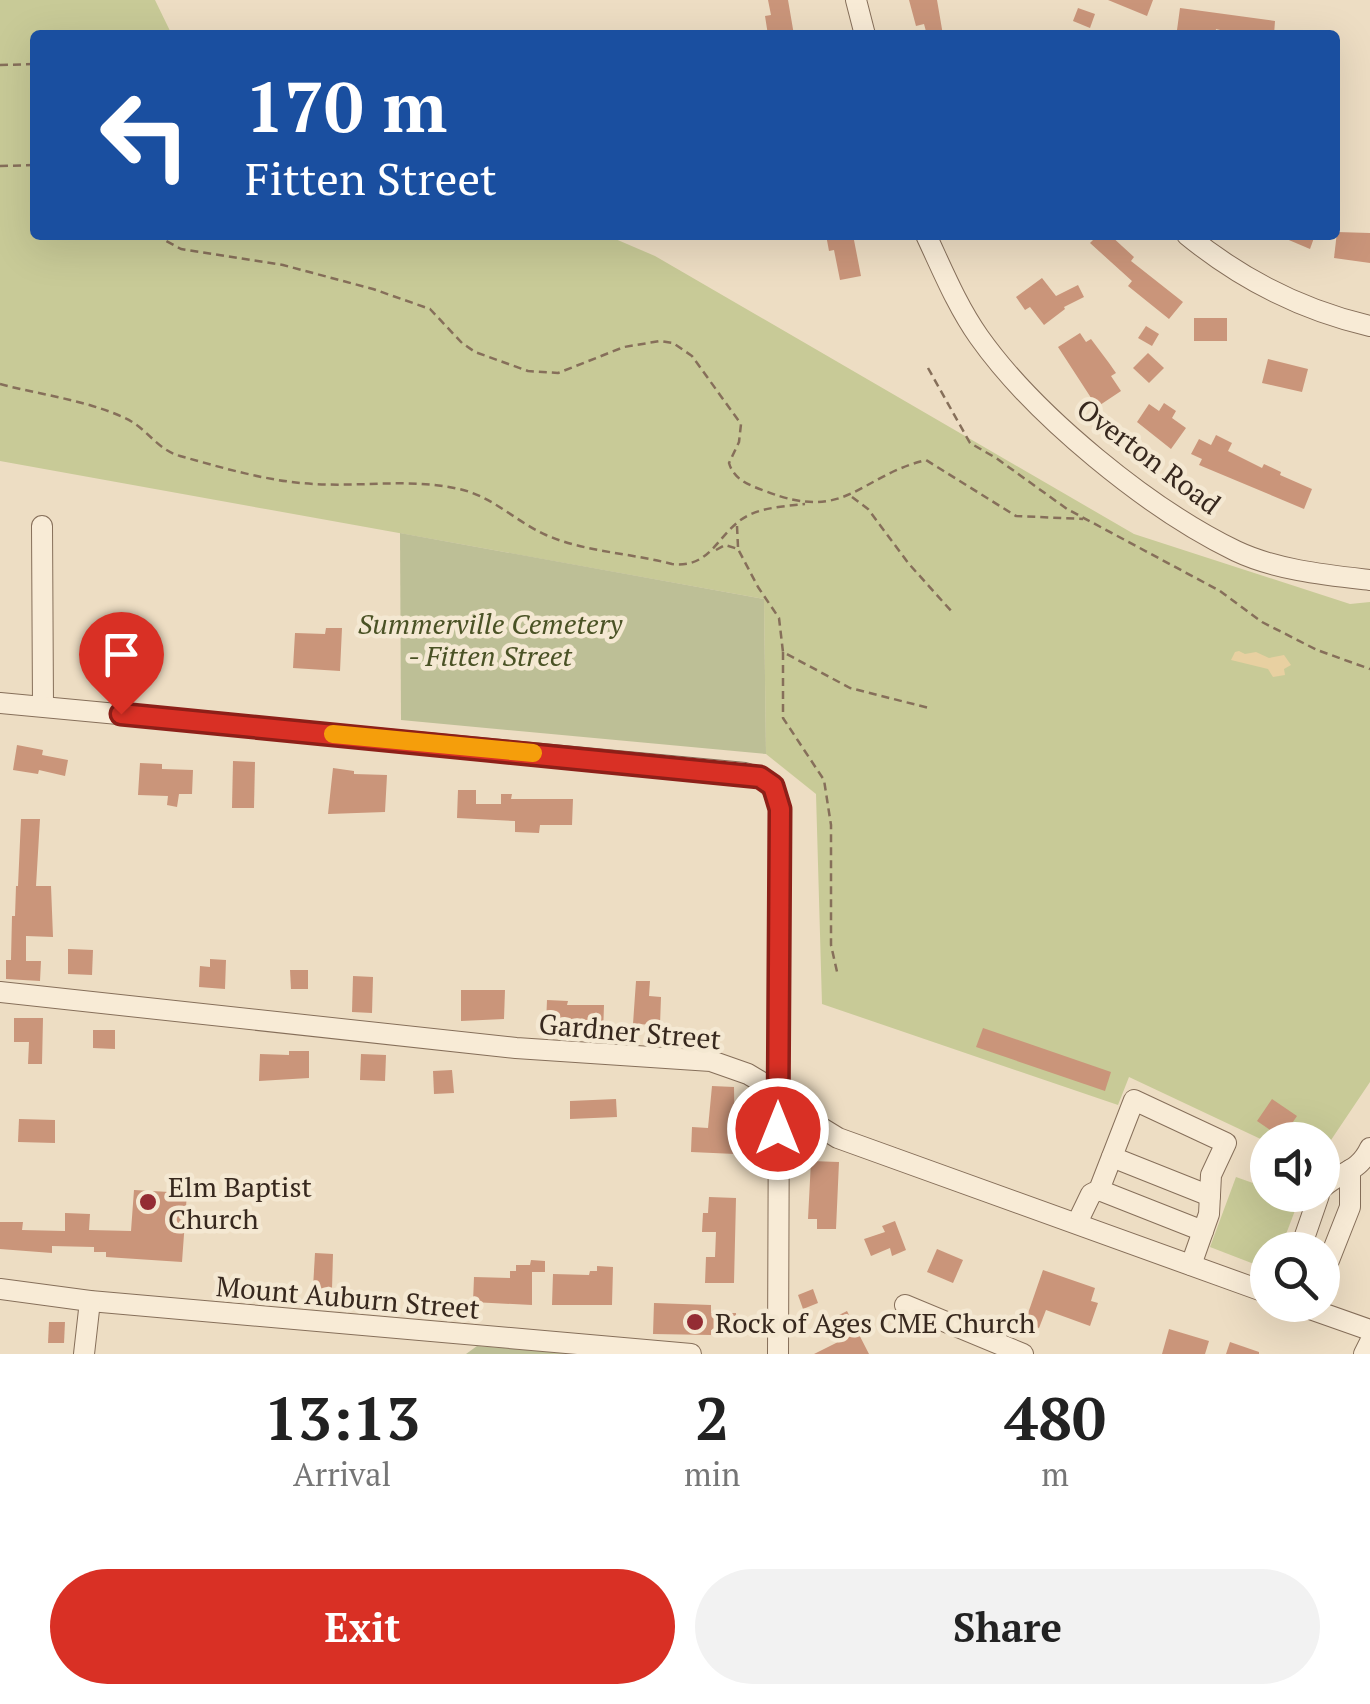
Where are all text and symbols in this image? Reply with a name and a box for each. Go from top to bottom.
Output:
text: 170 m [245,59,447,152]
icon: left [80,70,210,200]
text: Fitten Street [245,148,497,208]
street label: Overton Road [1070,390,1228,522]
park label: Summerville Cemetery - Fitten Street [358,605,623,674]
pin [79,612,164,715]
icon: arrive [94,627,149,682]
street label: Gardner Street [537,1005,723,1057]
position arrow [726,1077,830,1181]
map controls [1250,1122,1340,1322]
button: sound [1250,1122,1340,1212]
place label: Elm Baptist Church [168,1168,313,1237]
marker: Elm Baptist Church [137,1191,159,1213]
button: search [1250,1232,1340,1322]
street label: Mount Auburn Street [215,1267,482,1327]
place label: Rock of Ages CME Church [715,1304,1035,1341]
marker: Rock of Ages CME Church [684,1311,706,1333]
text: 13:13 [264,1378,420,1457]
text: 2 [695,1378,729,1457]
text: 480 [1004,1378,1106,1457]
text: Arrival [293,1453,391,1495]
text: min [684,1453,740,1495]
text: m [1041,1453,1069,1495]
button: Exit [50,1569,675,1684]
button: Share [695,1569,1320,1684]

